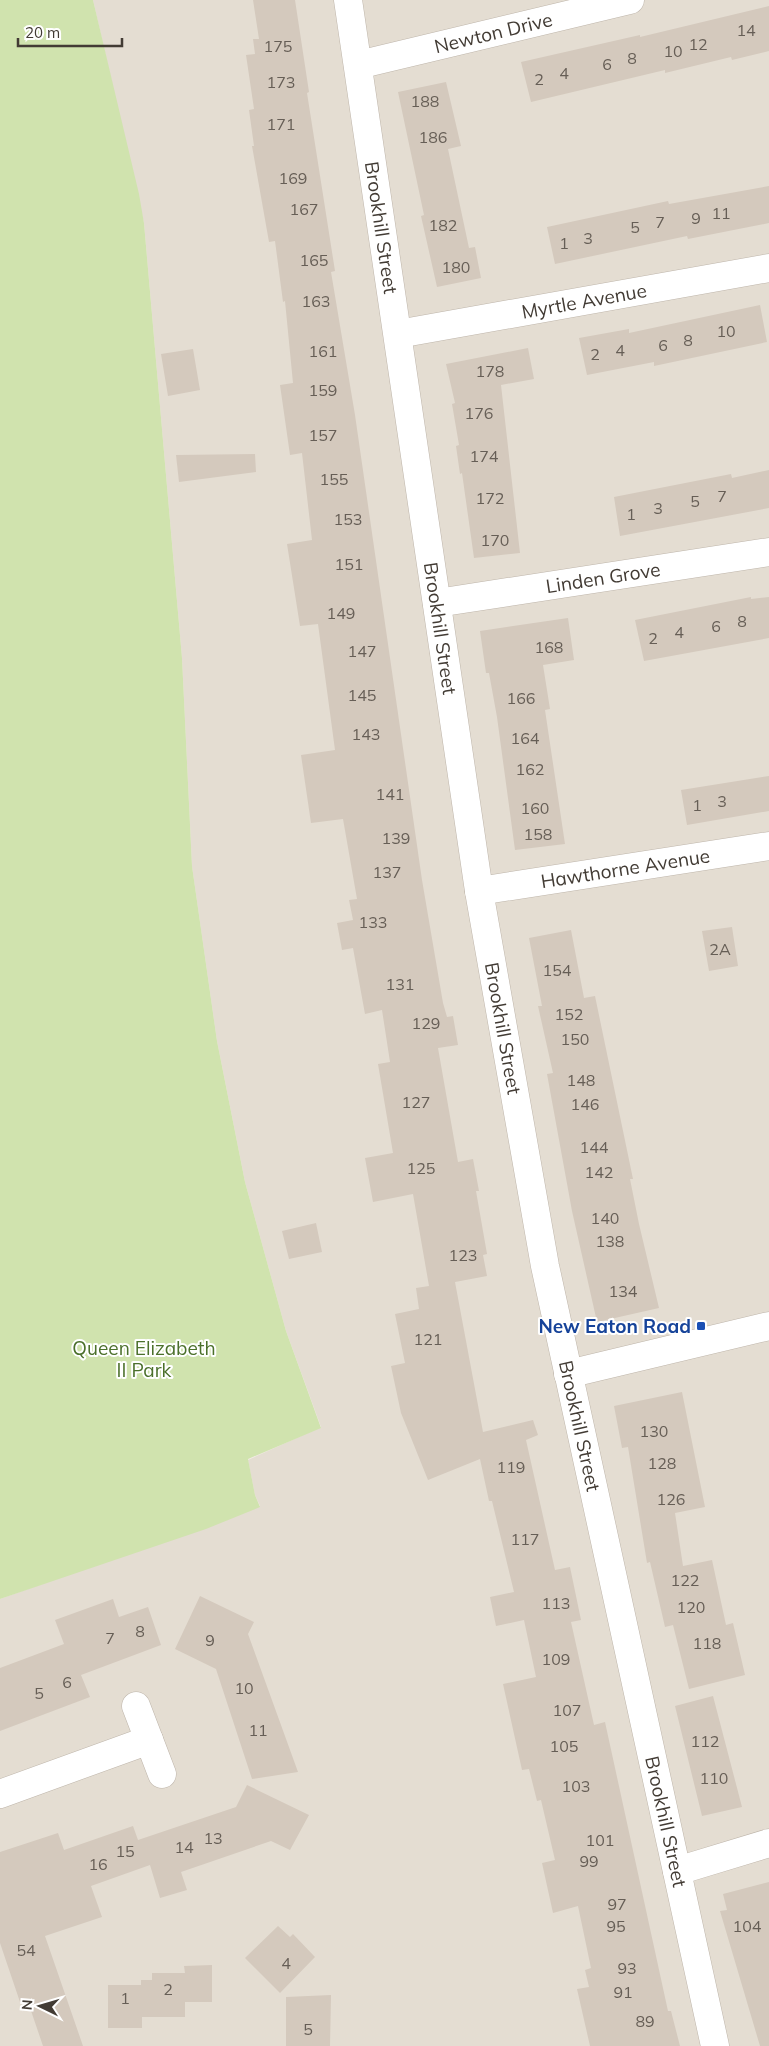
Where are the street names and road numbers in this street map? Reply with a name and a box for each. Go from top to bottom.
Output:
street label: Newton Drive [432,7,555,58]
street label: Brookhill Street [360,160,403,296]
street label: Myrtle Avenue [520,278,648,324]
street label: Linden Grove [544,557,662,598]
street label: Brookhill Street [419,560,462,696]
street label: Hawthorne Avenue [539,843,711,893]
street label: Brookhill Street [480,960,527,1096]
street label: Brookhill Street [554,1358,606,1494]
street label: Brookhill Street [640,1754,692,1890]

